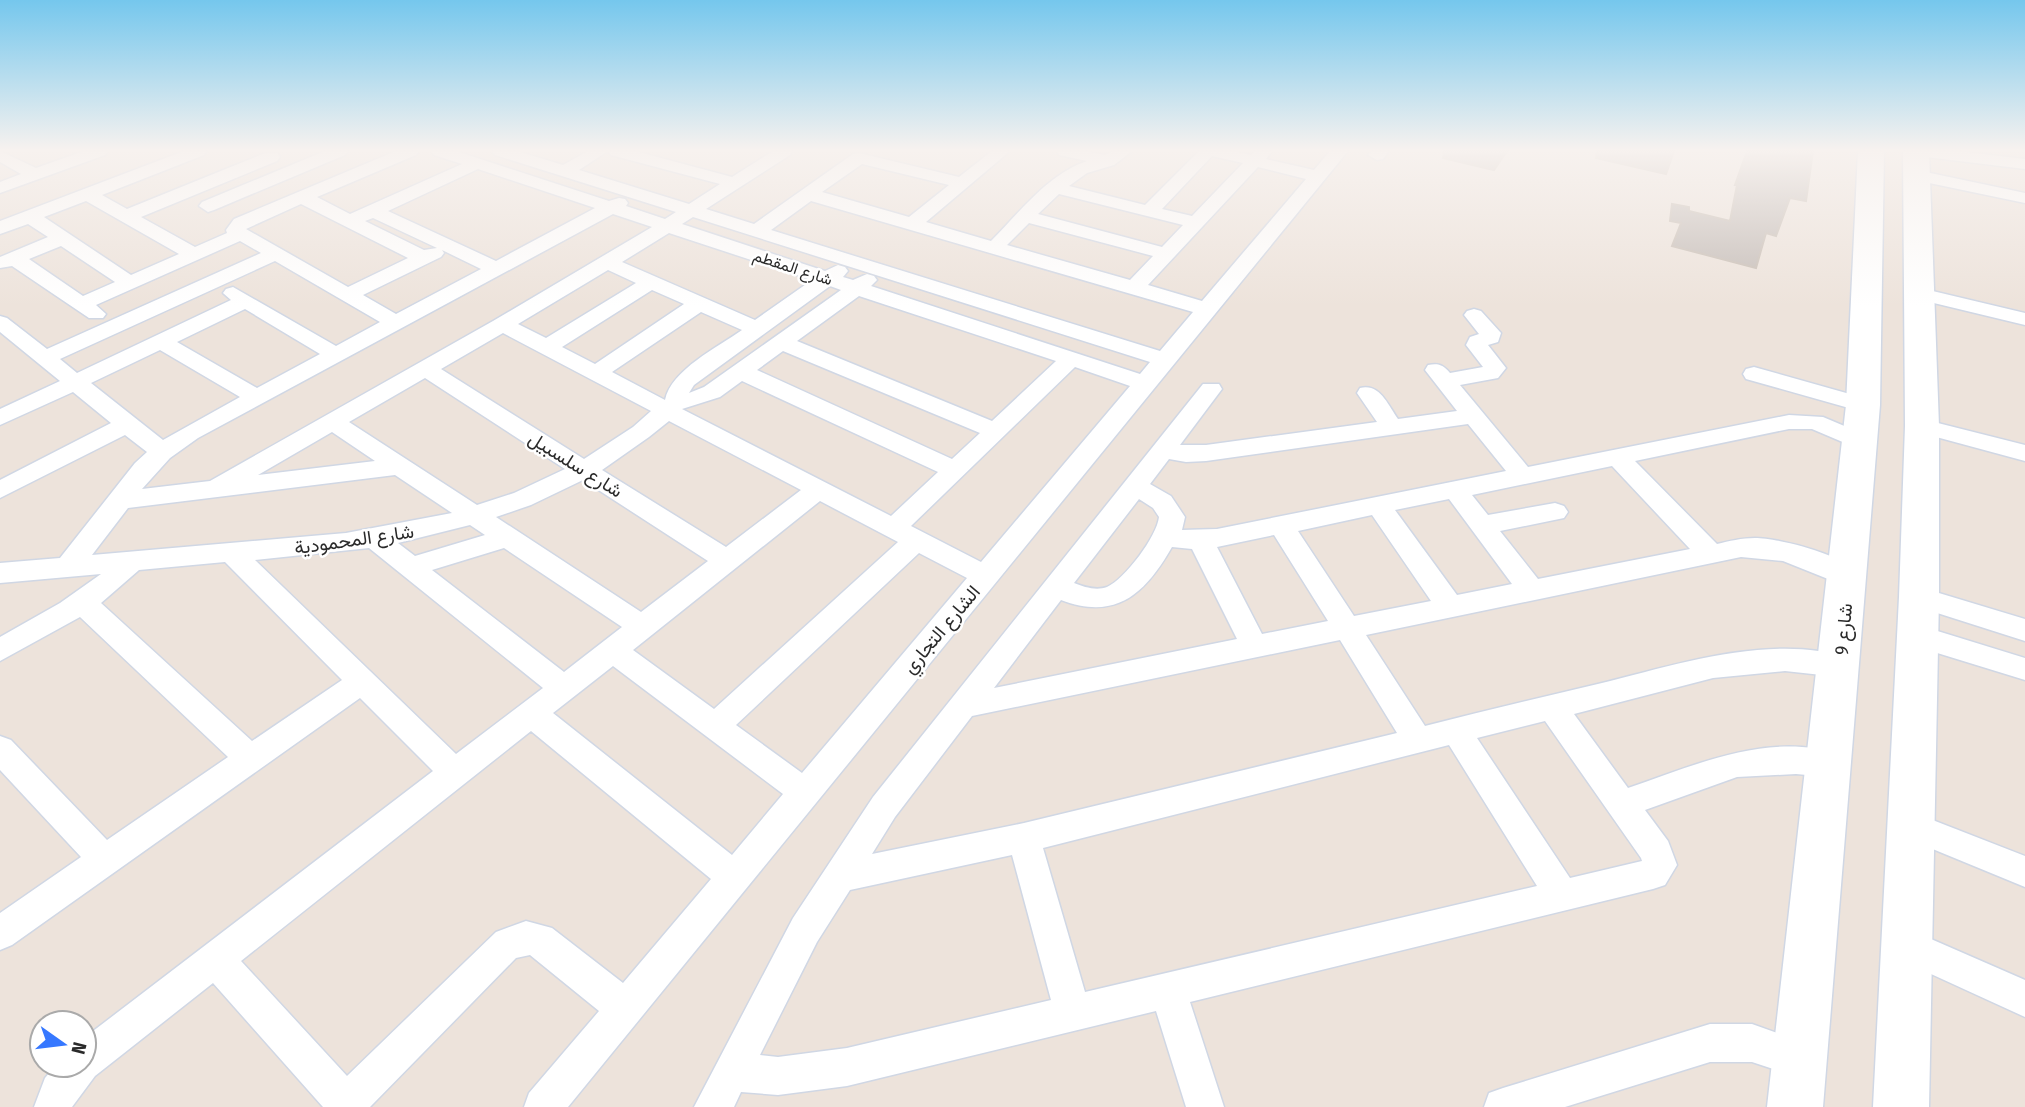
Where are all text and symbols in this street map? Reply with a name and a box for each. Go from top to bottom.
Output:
street label: شارع المقطم [750,246,835,291]
street label: شارع سلسبيل [524,426,627,503]
street label: شارع المحمودية [293,520,416,560]
street label: الشارع التجاري [898,581,988,681]
street label: شارع 9 [1830,602,1858,656]
north arrow [28,1009,98,1079]
text: N [66,1040,92,1056]

